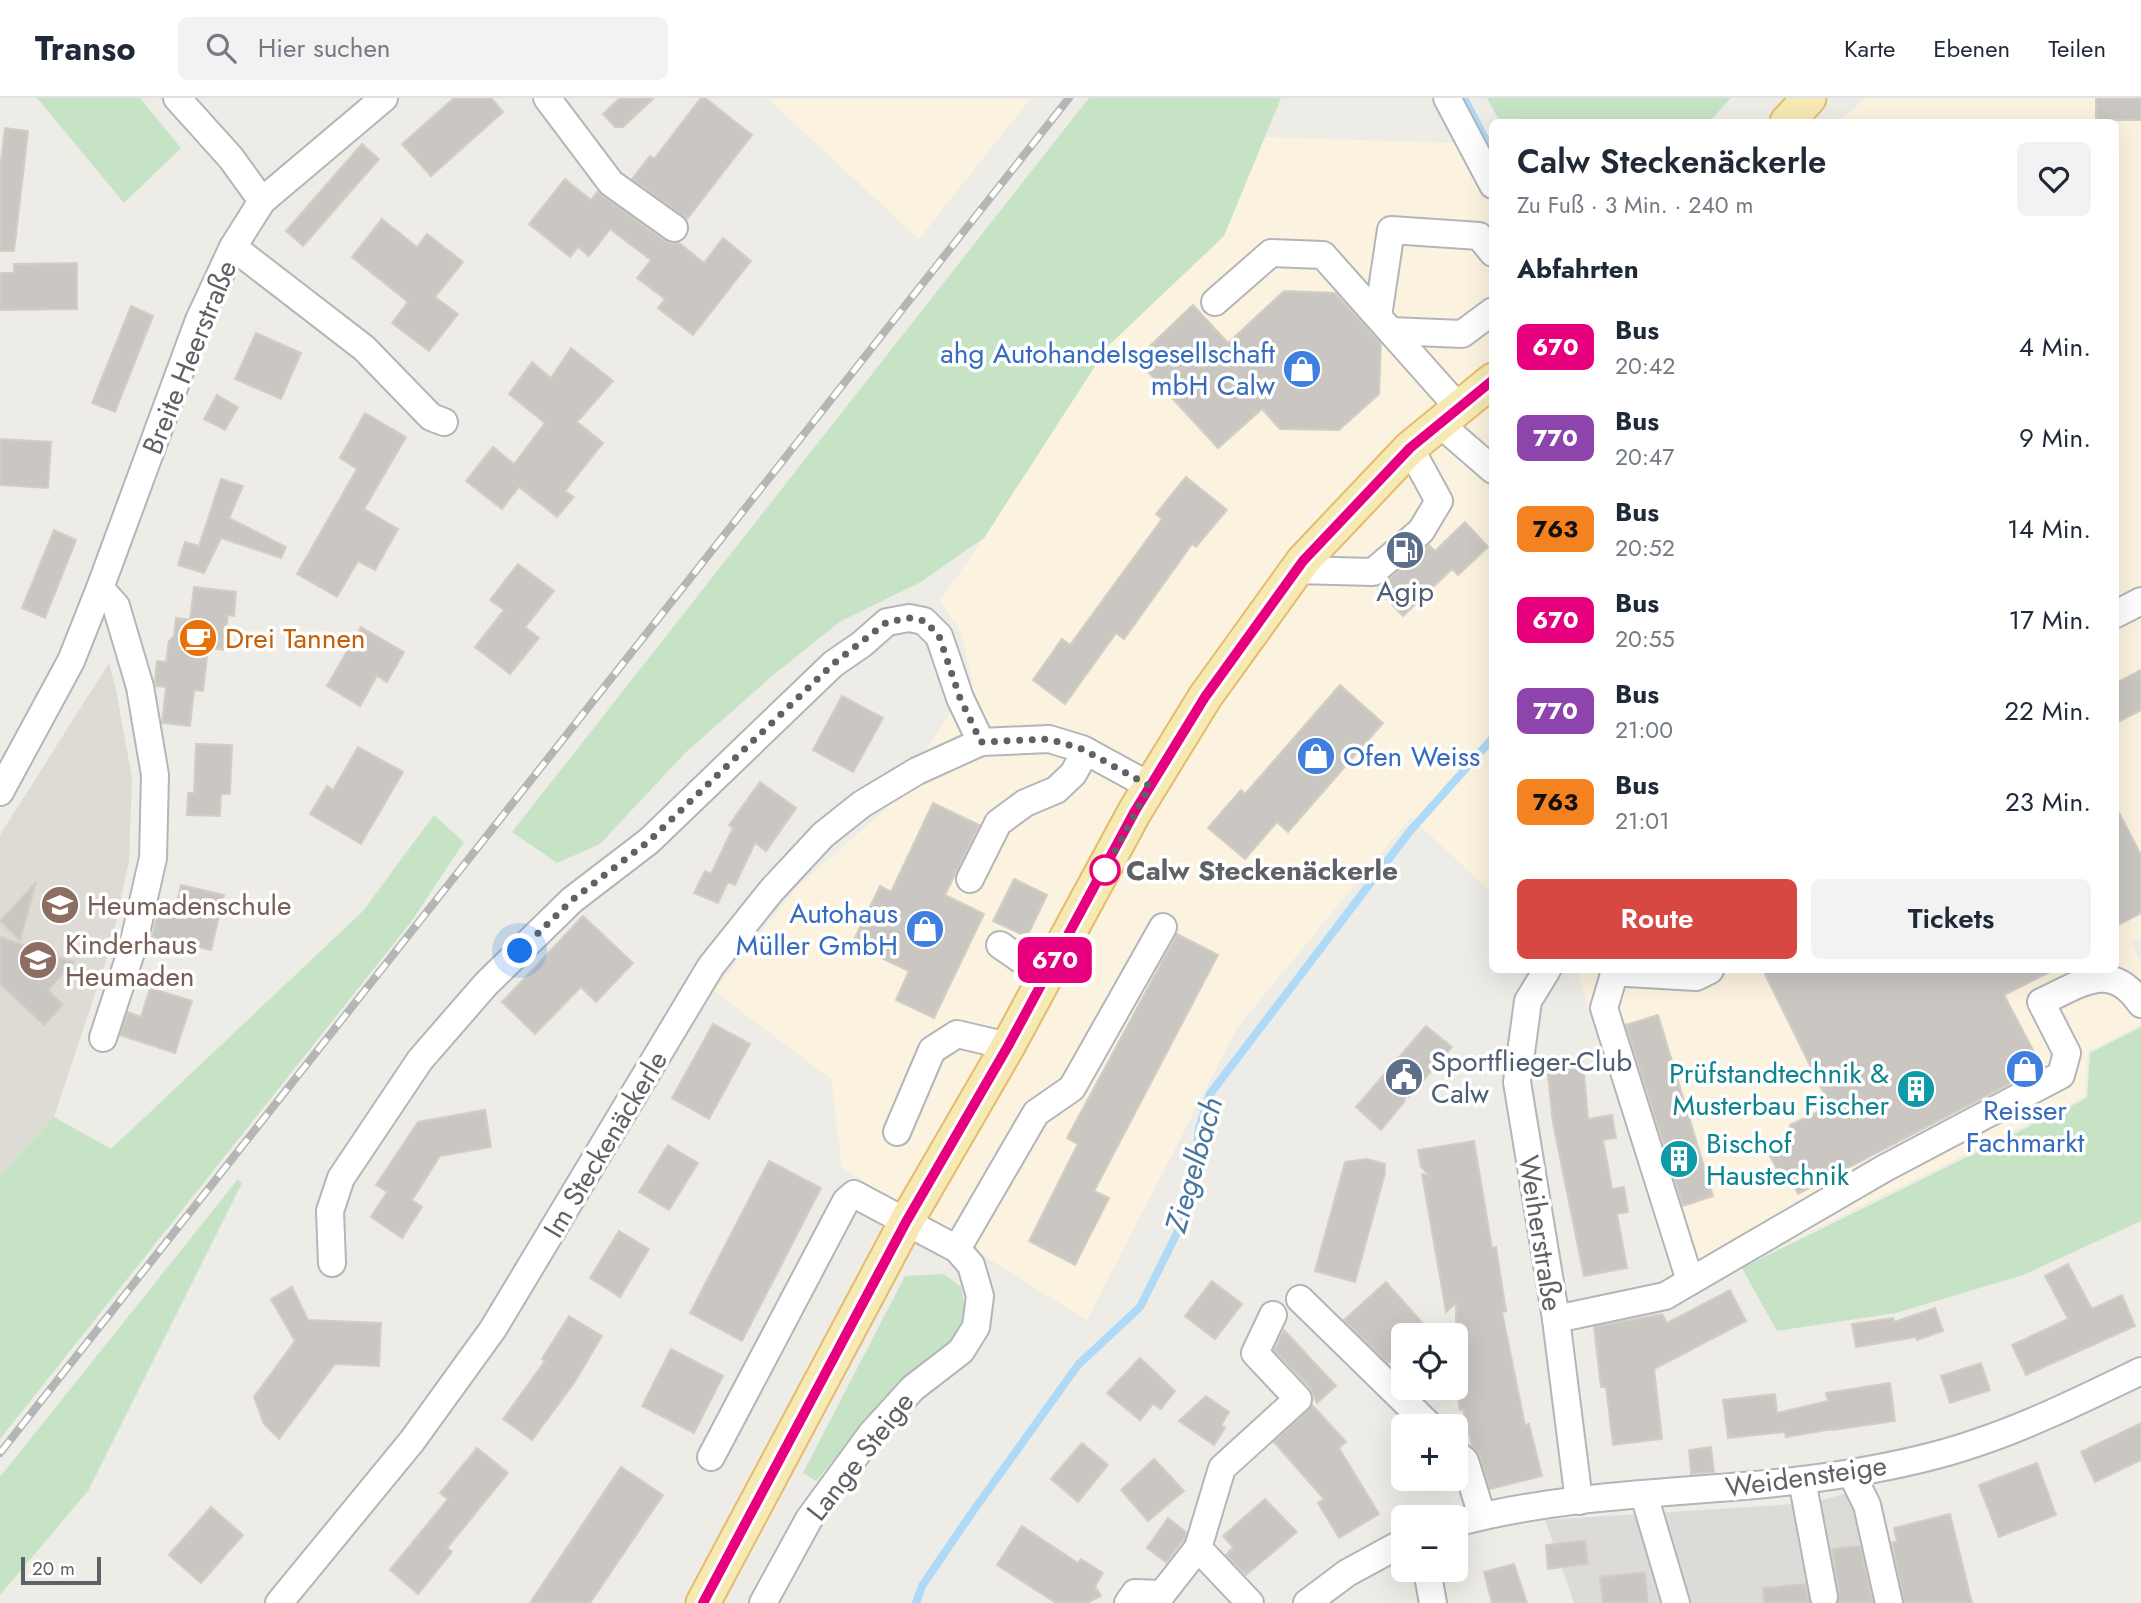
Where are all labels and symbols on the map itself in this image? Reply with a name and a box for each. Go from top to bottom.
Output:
street label: Breite Heerstraße [132,254,247,460]
place label: ahg Autohandelsgesellschaft mbH Calw [940,333,1275,406]
shop icon: ahg Autohandelsgesellschaft mbH Calw [1281,348,1323,390]
fuel station icon: Agip [1384,529,1426,571]
place label: Agip [1376,571,1434,612]
cafe icon: Drei Tannen [177,617,219,659]
place label: Drei Tannen [225,618,366,659]
shop icon: Ofen Weiss [1295,735,1337,777]
place label: Ofen Weiss [1343,736,1480,777]
place label: Calw Steckenäckerle [1126,850,1398,891]
marker: Calw Steckenäckerle [1090,855,1120,885]
school or university icon: Heumadenschule [39,884,81,926]
place label: Heumadenschule [87,885,291,926]
place label: Autohaus Müller GmbH [736,893,898,966]
shop icon: Autohaus Müller GmbH [904,908,946,950]
place label: Kinderhaus Heumaden [65,924,197,997]
your location [502,933,537,968]
line badge: 670 [1015,937,1095,983]
school or university icon: Kinderhaus Heumaden [17,939,59,981]
place label: Sportflieger-Club Calw [1431,1041,1632,1114]
street label: Im Steckenäckerle [533,1043,678,1246]
shop icon: Reisser Fachmarkt [2004,1048,2046,1090]
place label: Prüfstandtechnik & Musterbau Fischer [1669,1053,1889,1126]
public building icon: Sportflieger-Club Calw [1383,1056,1425,1098]
building icon: Prüfstandtechnik & Musterbau Fischer [1895,1068,1937,1110]
place label: Reisser Fachmarkt [1966,1090,2085,1163]
water label: Ziegelbach [1153,1092,1233,1239]
place label: Bischof Haustechnik [1706,1123,1850,1196]
building icon: Bischof Haustechnik [1658,1138,1700,1180]
street label: Weiherstraße [1508,1152,1573,1314]
street label: Lange Steige [797,1383,924,1529]
street label: Weidensteige [1723,1445,1889,1508]
scale bar [21,1554,102,1586]

